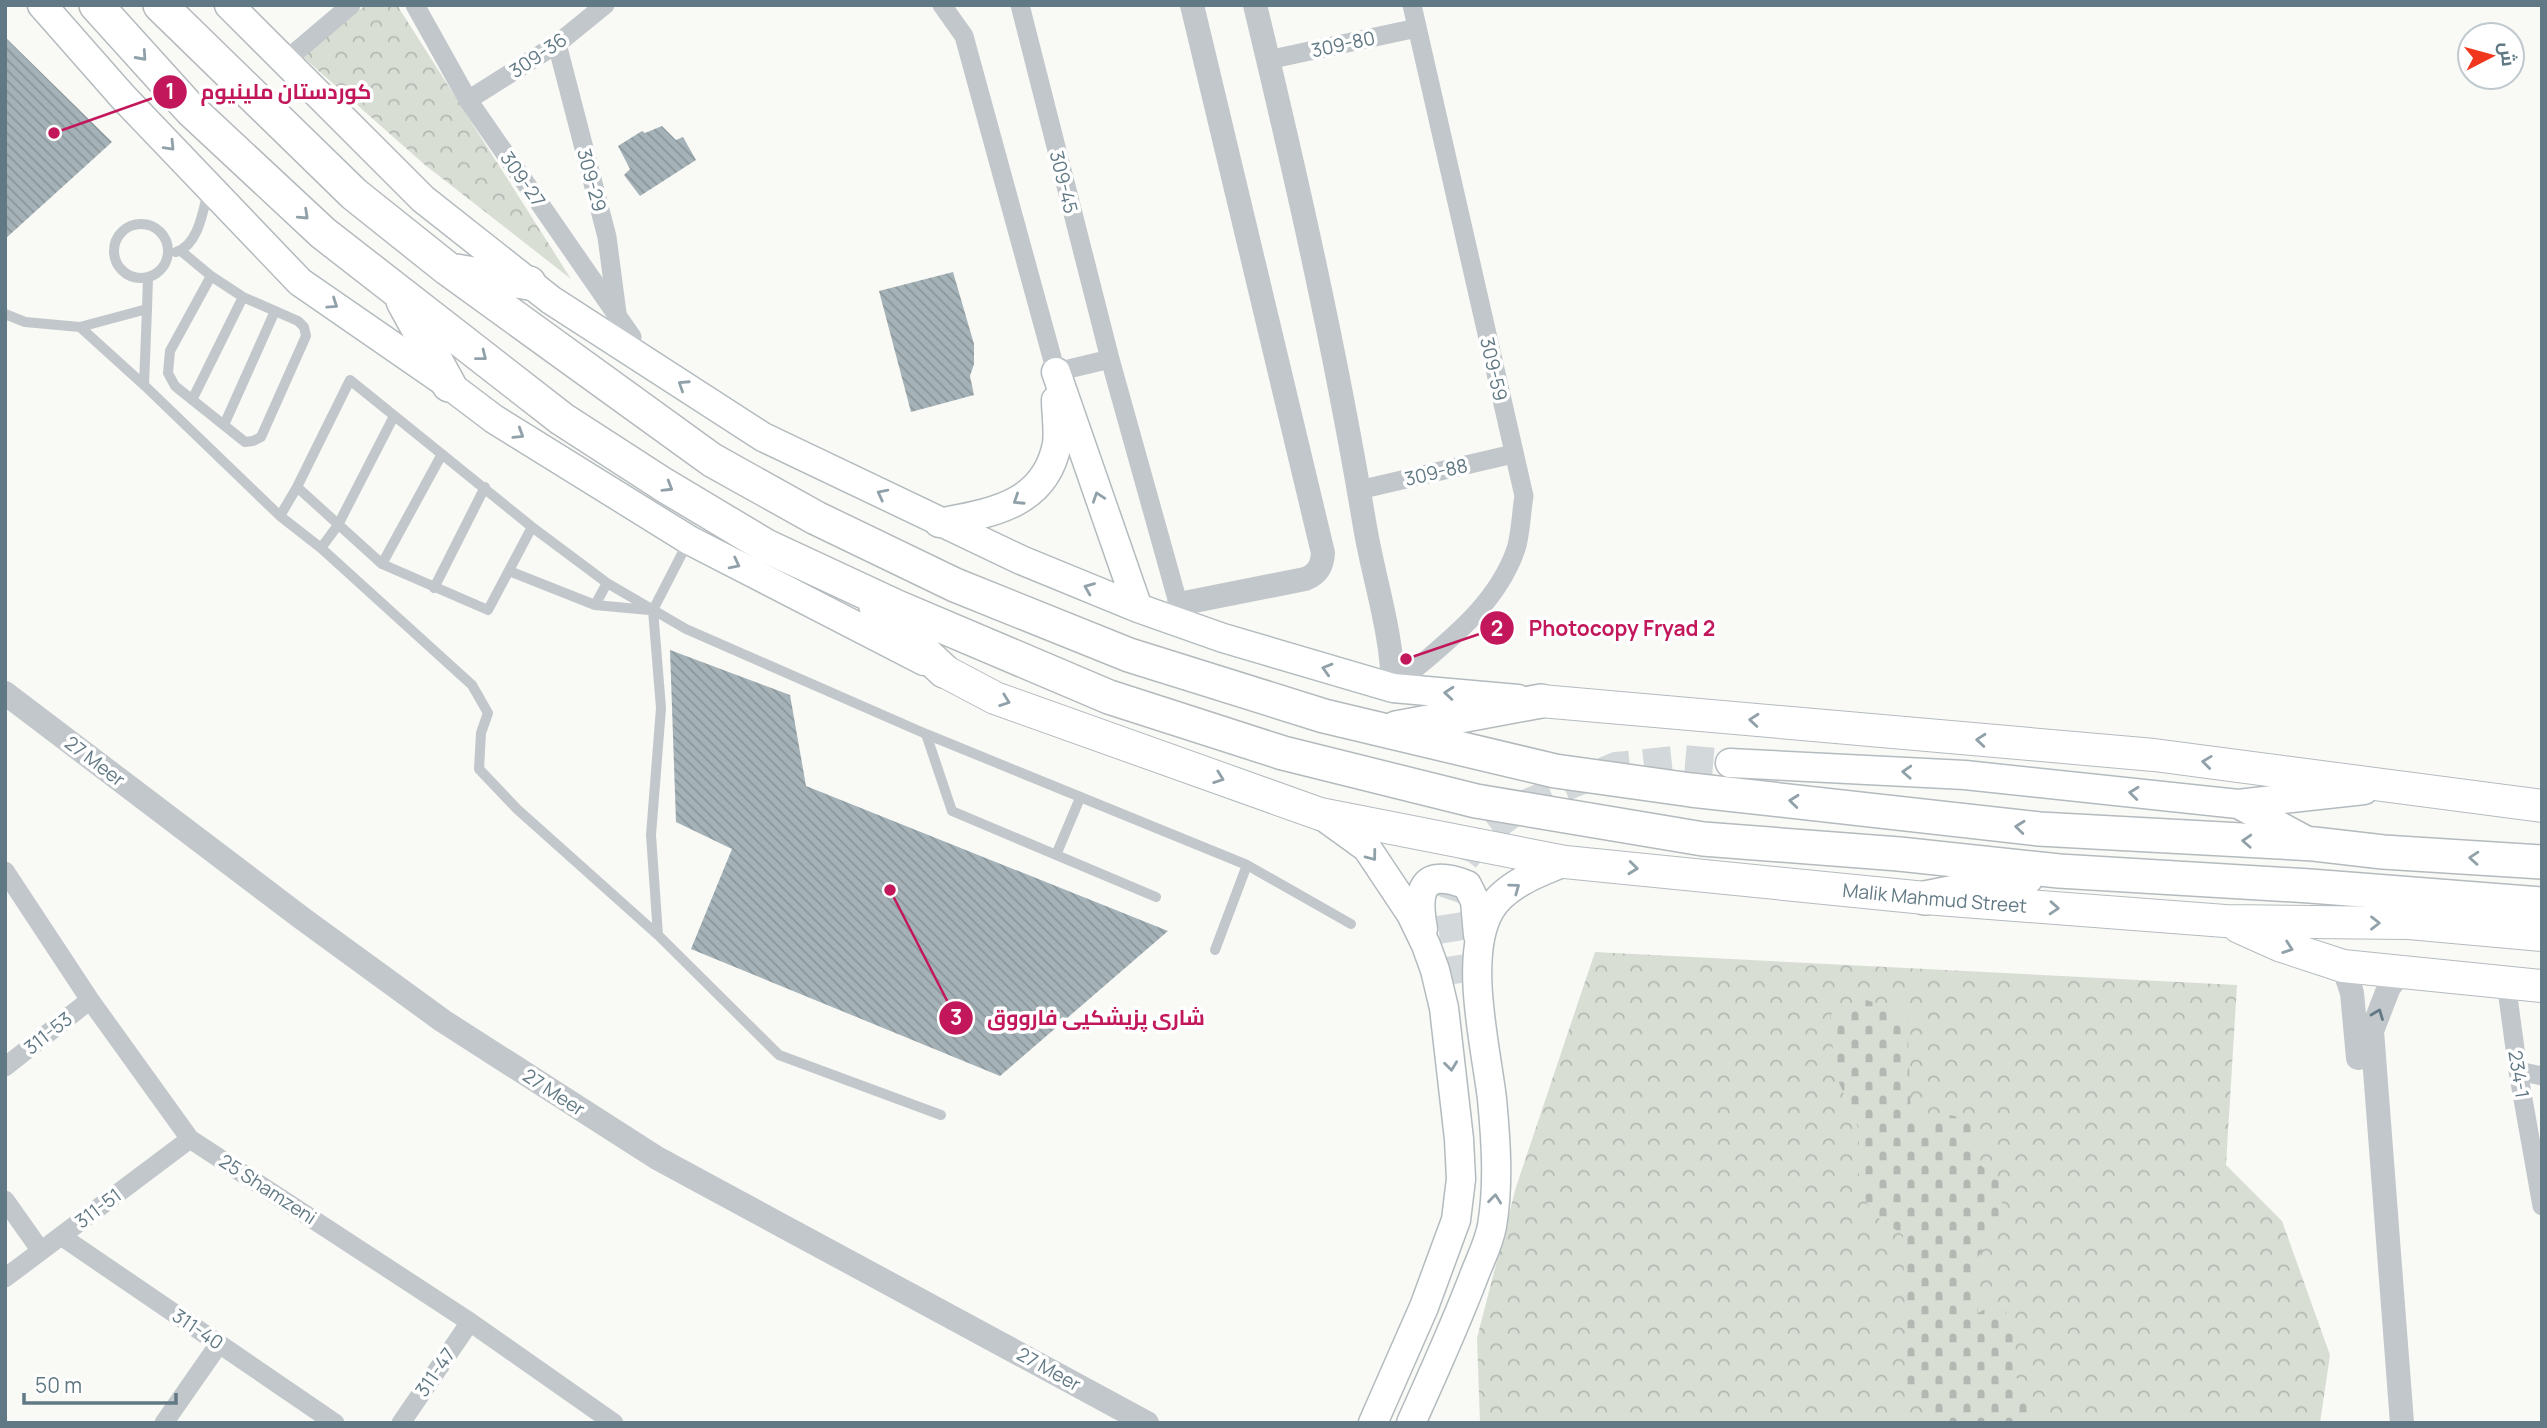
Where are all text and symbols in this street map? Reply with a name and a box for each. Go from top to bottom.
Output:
north arrow [2456,21,2526,91]
street label: 309-80 [1309,25,1377,63]
street label: 309-36 [504,26,572,84]
text: ش [2494,41,2522,68]
one-way arrow [134,48,146,61]
callout: کوردستان ملینیوم [152,71,386,113]
text: 1 [165,77,175,105]
text: کوردستان ملینیوم [201,77,371,106]
one-way arrow [162,138,175,151]
street label: 309-29 [571,145,613,215]
street label: 309-27 [494,146,552,212]
street label: 309-45 [1044,148,1084,216]
one-way arrow [296,207,309,219]
one-way arrow [325,296,338,309]
street label: 309-59 [1474,335,1514,403]
one-way arrow [475,348,487,361]
one-way arrow [677,380,690,393]
one-way arrow [512,426,525,439]
street label: 309-88 [1402,452,1470,492]
one-way arrow [661,479,674,492]
one-way arrow [877,488,889,502]
one-way arrow [1092,491,1106,504]
one-way arrow [1013,492,1026,504]
one-way arrow [728,555,741,569]
one-way arrow [1083,582,1095,596]
callout: Photocopy Fryad 2 [1479,607,1729,649]
text: 2 [1491,614,1503,642]
text: Photocopy Fryad 2 [1529,614,1715,642]
one-way arrow [1321,663,1333,677]
one-way arrow [1443,686,1454,701]
one-way arrow [998,693,1010,707]
one-way arrow [1748,713,1759,728]
street label: 27 Meer [60,730,131,792]
one-way arrow [1975,733,1986,748]
one-way arrow [2201,754,2213,769]
one-way arrow [1902,765,1913,780]
one-way arrow [1212,770,1225,784]
one-way arrow [2128,785,2140,800]
one-way arrow [1788,794,1800,809]
one-way arrow [2014,819,2026,834]
one-way arrow [2241,833,2252,848]
one-way arrow [1364,849,1377,861]
one-way arrow [2468,851,2479,866]
one-way arrow [1627,861,1639,876]
street label: Malik Mahmud Street [1841,877,2028,919]
one-way arrow [1507,884,1519,896]
one-way arrow [2049,900,2060,915]
one-way arrow [2370,915,2381,931]
one-way arrow [2281,940,2294,954]
callout: شاری پزیشکیی فارووق [938,997,1219,1039]
text: 3 [950,1003,962,1031]
text: شاری پزیشکیی فارووق [987,1003,1205,1033]
street label: 311-53 [18,1006,78,1060]
one-way arrow [2370,1008,2384,1020]
street label: 234-1 [2502,1048,2536,1100]
one-way arrow [1443,1060,1458,1071]
street label: 27 Meer [518,1062,590,1122]
street label: 25 Shamzeni [214,1148,322,1230]
street label: 311-51 [70,1182,126,1234]
one-way arrow [1487,1193,1502,1205]
street label: 311-40 [167,1303,229,1355]
street label: 27 Meer [1012,1341,1086,1397]
street label: 311-47 [409,1342,461,1402]
scale bar [24,1362,177,1406]
text: 50 m [35,1371,82,1399]

